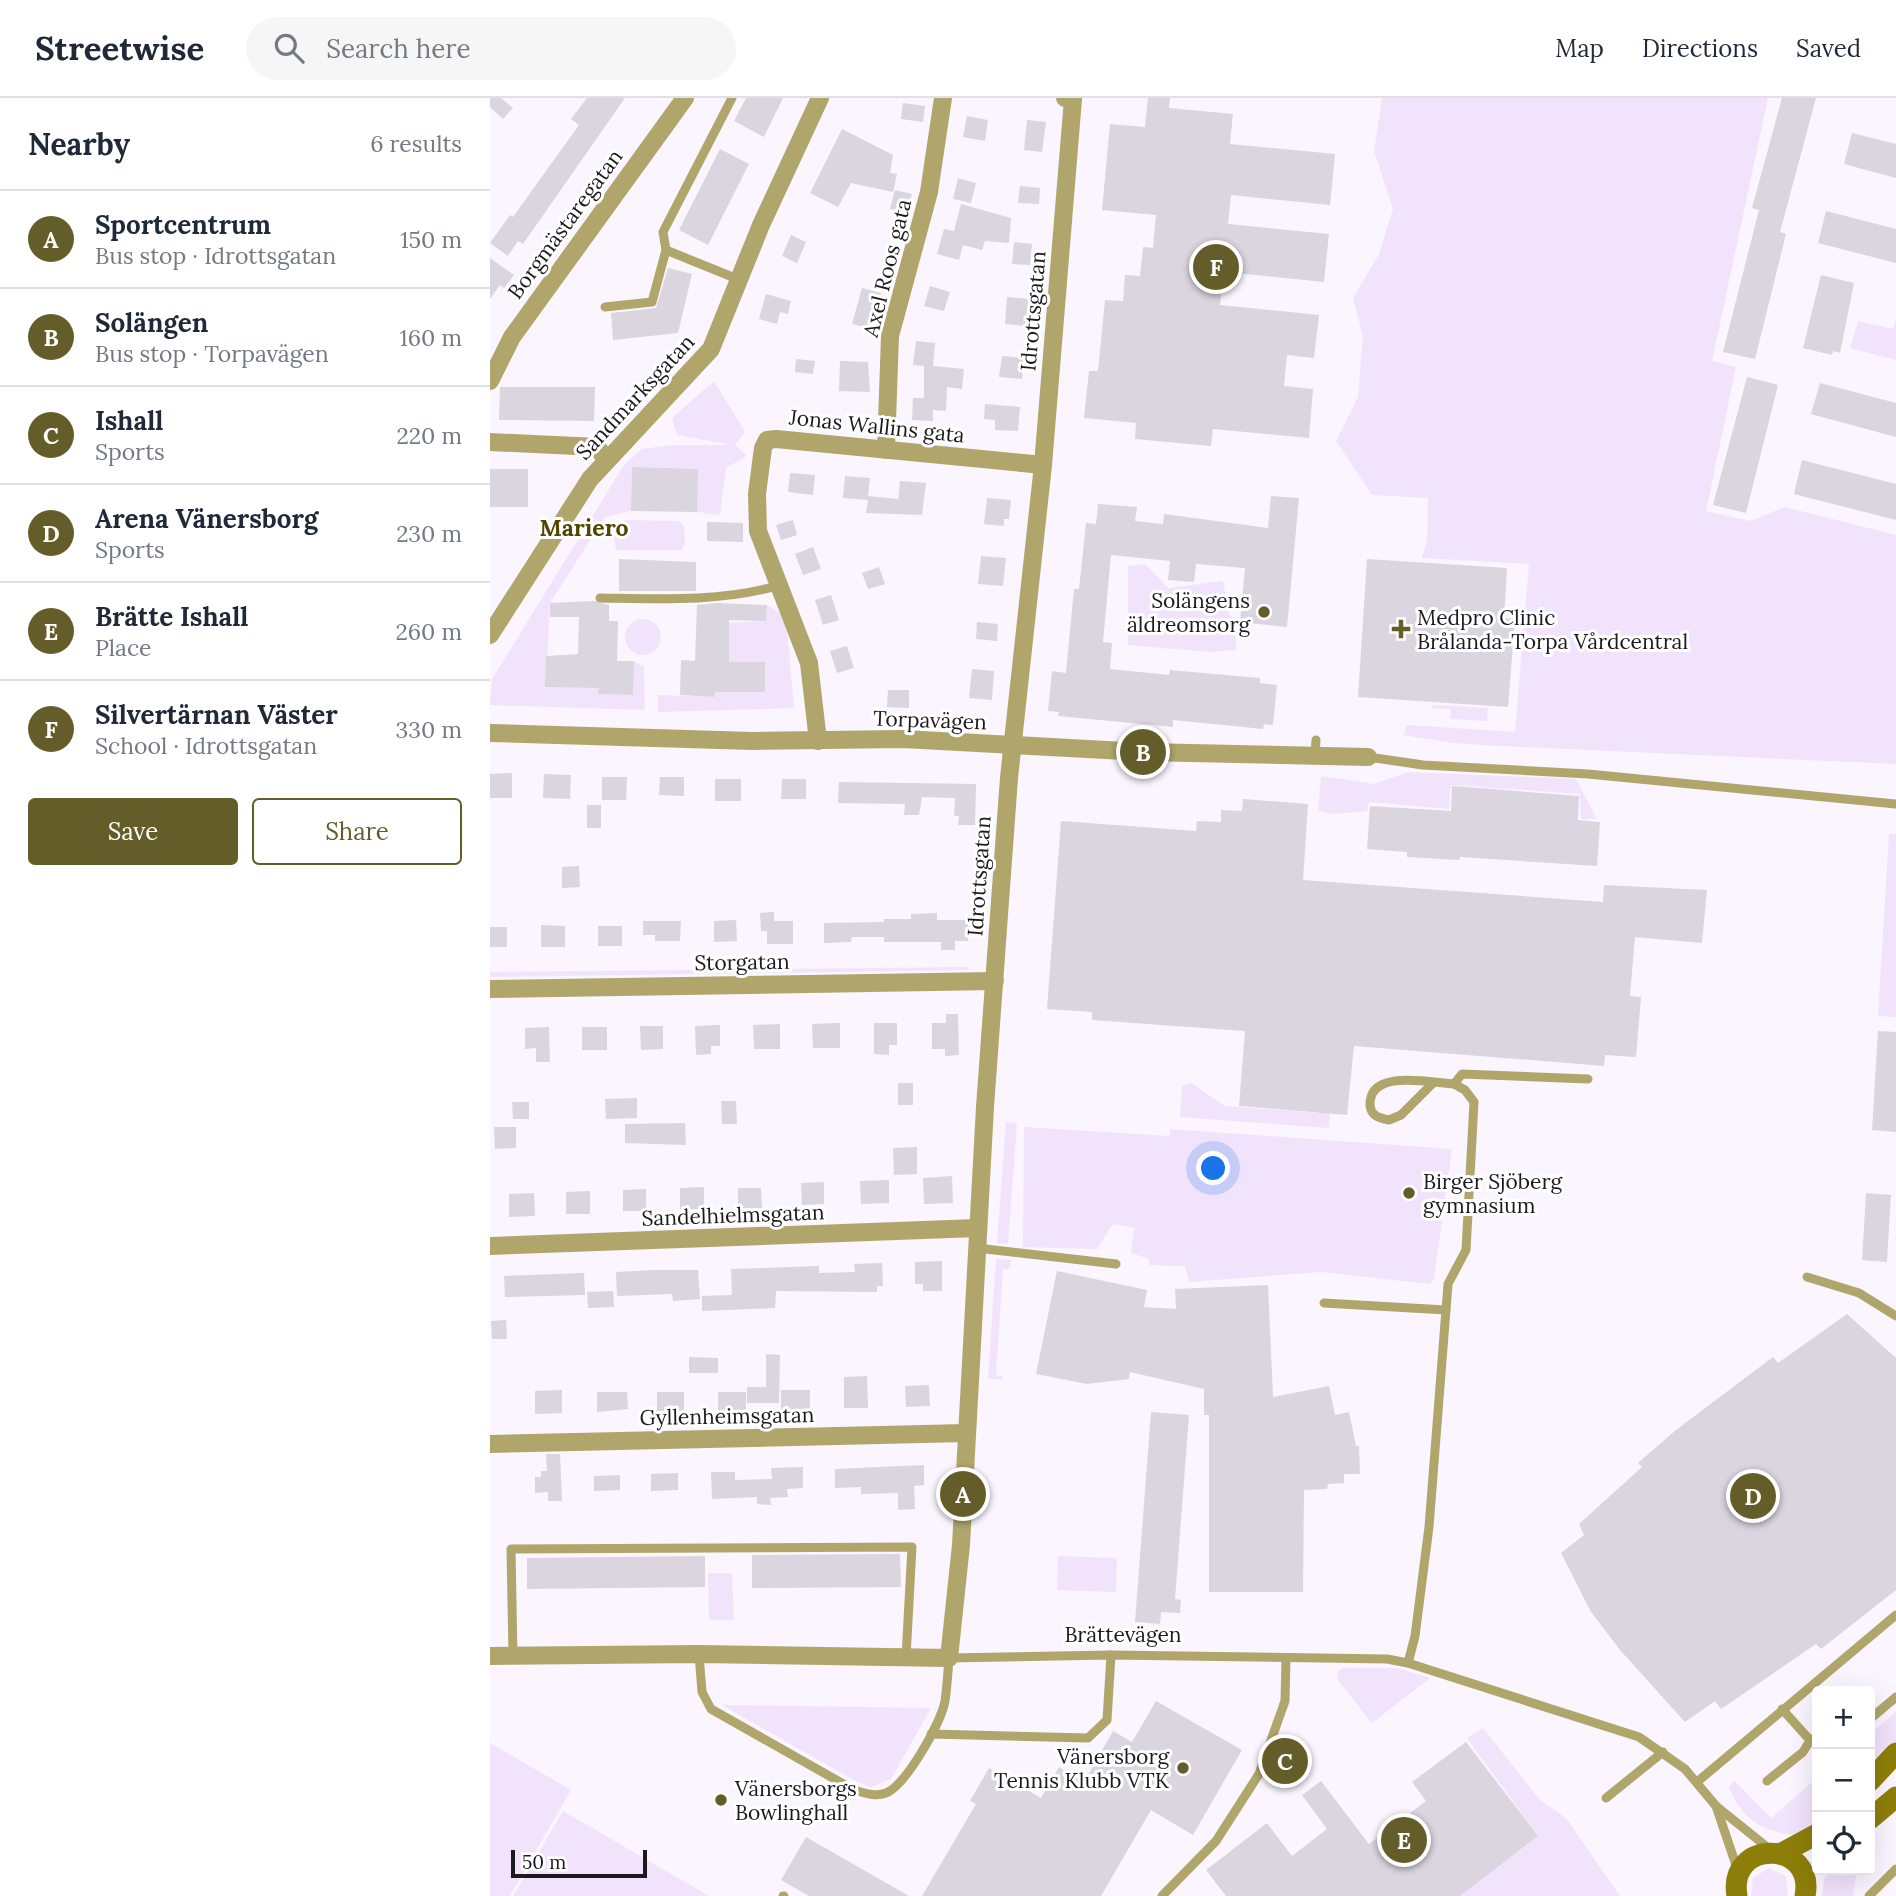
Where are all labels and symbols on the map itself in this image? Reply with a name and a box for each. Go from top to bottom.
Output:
street label: Borgmästaregatan [502,144,629,304]
street label: Axel Roos gata [857,196,917,341]
pin: F [1193,241,1239,293]
street label: Idrottsgatan [1014,250,1052,372]
street label: Sandmarksgatan [570,328,700,465]
street label: Jonas Wallins gata [787,403,966,449]
district label: Mariero [539,513,629,542]
place label: Solängens äldreomsorg [1127,587,1250,638]
marker: Solängens äldreomsorg [1256,604,1272,620]
place label: Medpro Clinic Brålanda-Torpa Vårdcentral [1417,604,1688,655]
marker: Medpro Clinic Brålanda-Torpa Vårdcentral [1391,619,1411,639]
street label: Torpavägen [873,705,988,735]
pin: B [1120,726,1166,778]
street label: Idrottsgatan [961,815,997,937]
street label: Storgatan [694,948,790,976]
your location [1196,1151,1230,1185]
place label: Birger Sjöberg gymnasium [1423,1168,1562,1219]
marker: Birger Sjöberg gymnasium [1401,1185,1417,1201]
street label: Sandelhielmsgatan [641,1198,825,1232]
street label: Gyllenheimsgatan [639,1401,815,1431]
pin: A [940,1468,986,1520]
pin: D [1730,1470,1776,1522]
street label: Brättevägen [1064,1621,1182,1648]
pin: C [1262,1735,1308,1787]
place label: Vänersborg Tennis Klubb VTK [994,1743,1170,1794]
marker: Vänersborg Tennis Klubb VTK [1175,1760,1191,1776]
place label: Vänersborgs Bowlinghall [734,1775,857,1826]
marker: Vänersborgs Bowlinghall [713,1792,729,1808]
pin: E [1381,1814,1427,1866]
scale bar [511,1847,648,1879]

